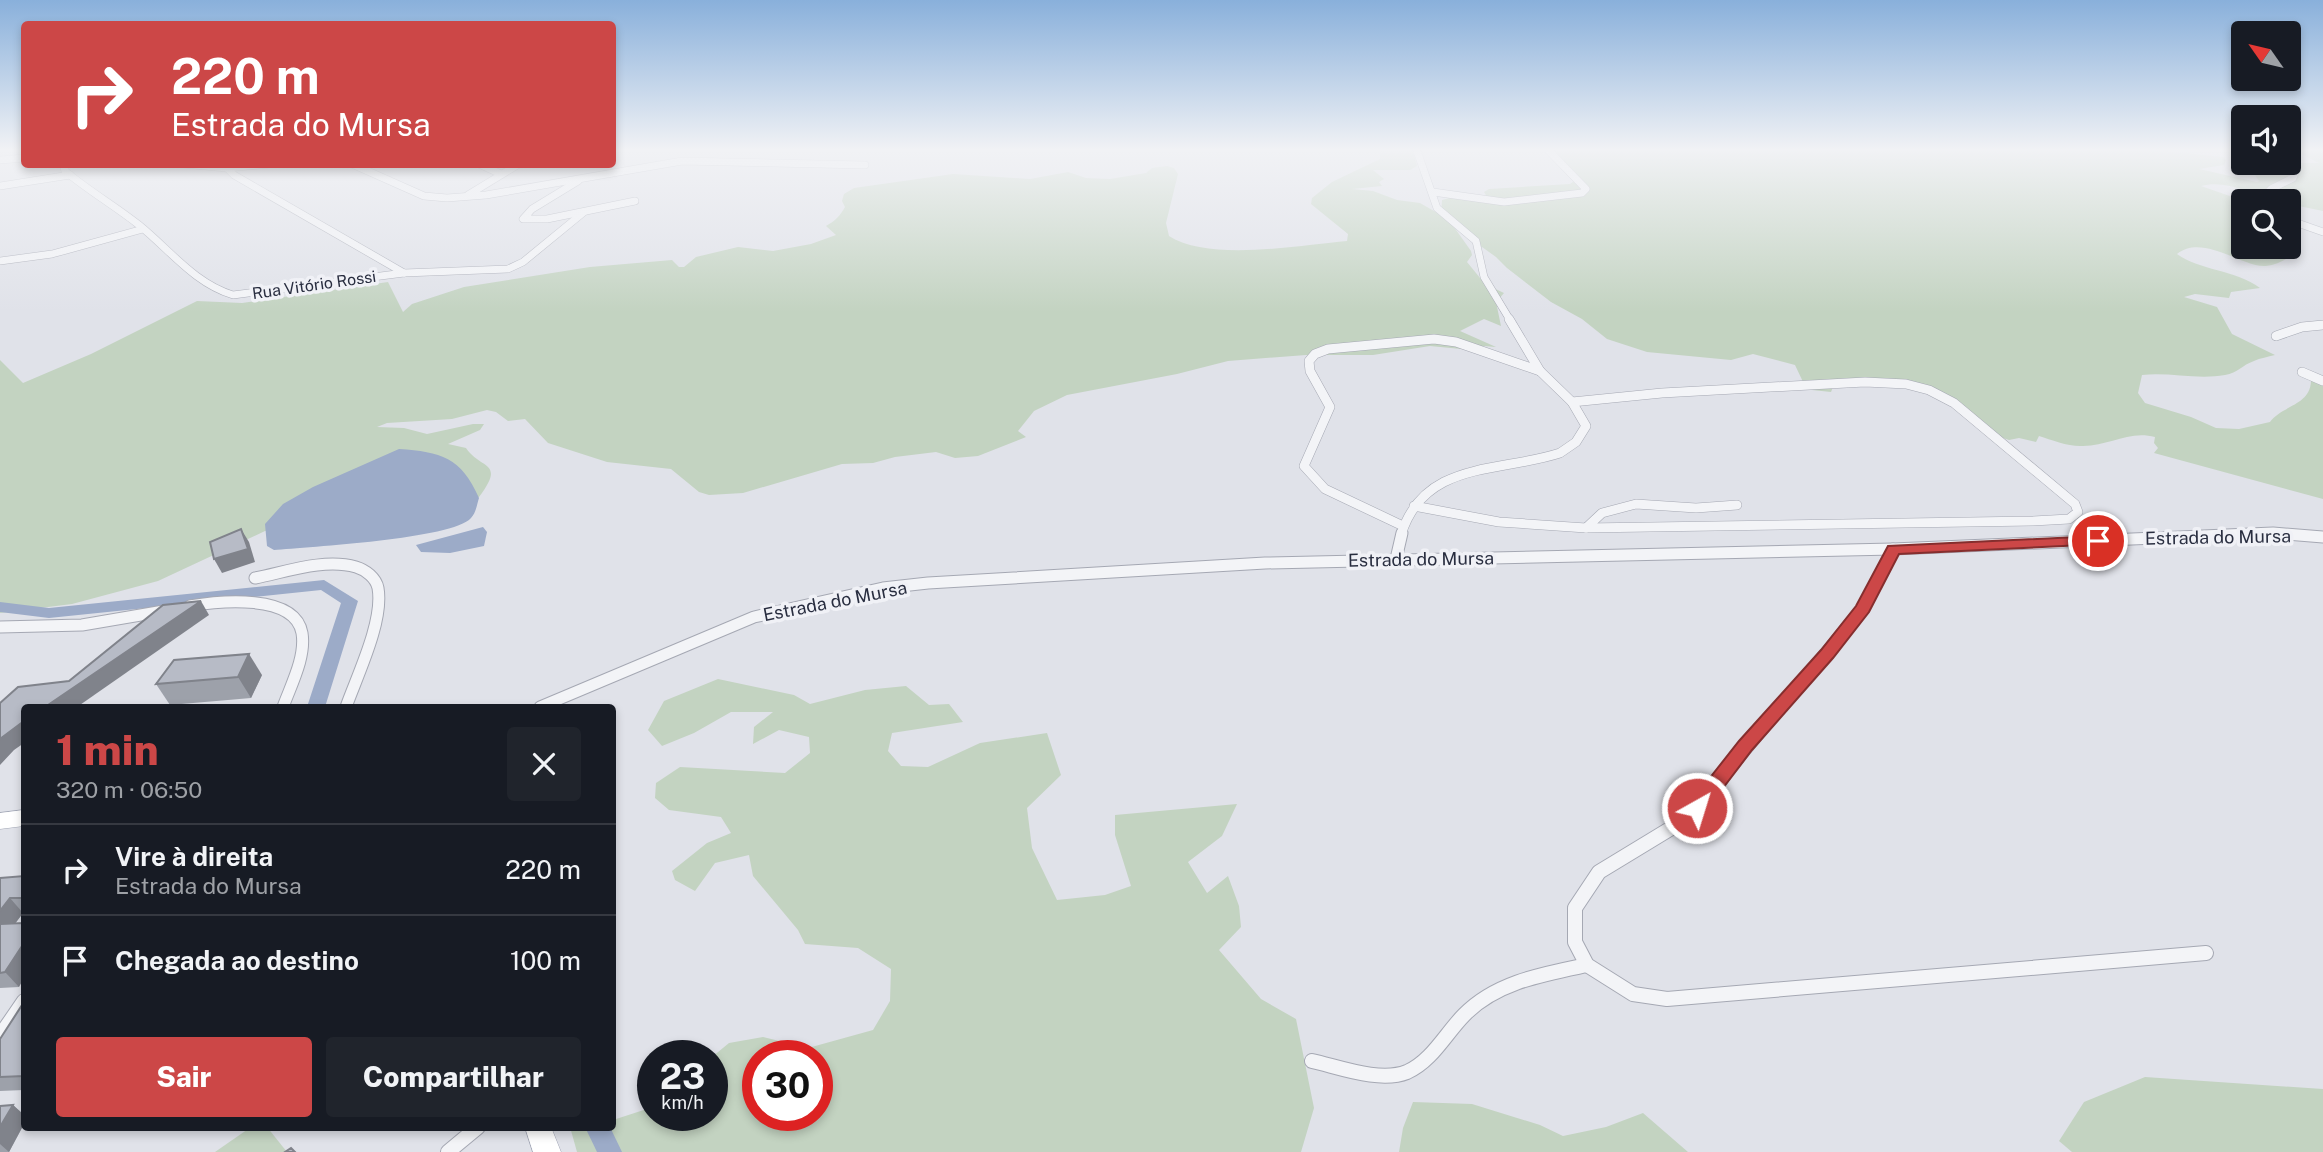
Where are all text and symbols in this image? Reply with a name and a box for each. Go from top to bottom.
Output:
north arrow [2231,21,2301,91]
map controls [2231,21,2301,259]
text: 220 m [171,47,320,105]
icon: right [56,49,147,140]
button: sound [2231,105,2301,175]
text: Estrada do Mursa [171,106,431,143]
button: search [2231,189,2301,259]
street label: Rua Vitório Rossi [251,267,377,303]
pin [2068,511,2128,571]
icon: arrive [2079,522,2117,560]
street label: Estrada do Mursa [2145,525,2291,549]
street label: Estrada do Mursa [1348,547,1494,571]
street label: Estrada do Mursa [761,577,909,625]
text: 1 min [56,725,159,774]
button: close [507,727,581,801]
position arrow [1660,771,1734,845]
text: 320 m · 06:50 [56,776,202,803]
text: Vire à direita [115,841,273,872]
icon: right [56,851,94,889]
text: 220 m [505,854,581,885]
text: Estrada do Mursa [115,872,302,899]
icon: arrive [56,942,94,980]
text: Chegada ao destino [115,945,359,976]
text: 100 m [510,945,581,976]
button: Sair [56,1037,312,1117]
button: Compartilhar [326,1037,581,1117]
speed limit sign: 30 [742,1040,833,1131]
text: 23 [660,1056,705,1097]
text: km/h [661,1092,704,1113]

